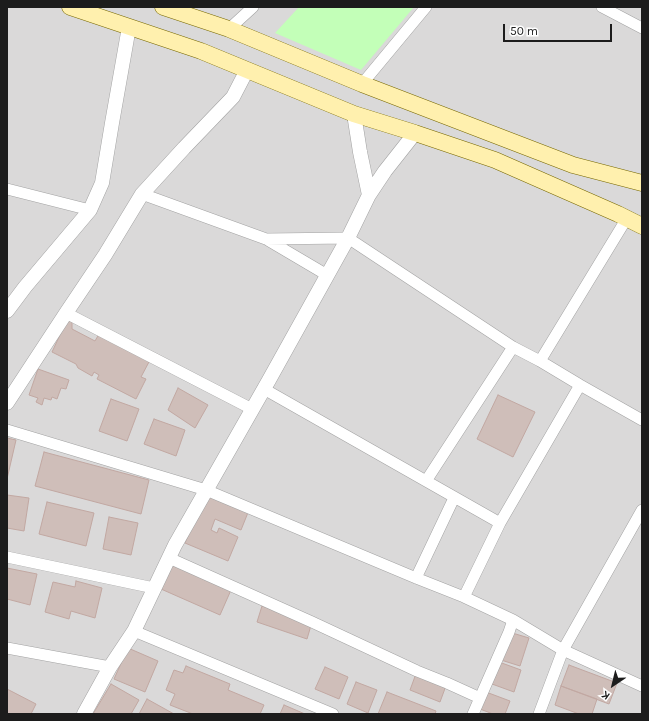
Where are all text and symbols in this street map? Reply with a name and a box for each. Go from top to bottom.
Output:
scale bar [505,16,614,42]
text: 50 m [510,24,538,38]
north arrow [593,665,633,705]
text: K [599,688,613,703]

